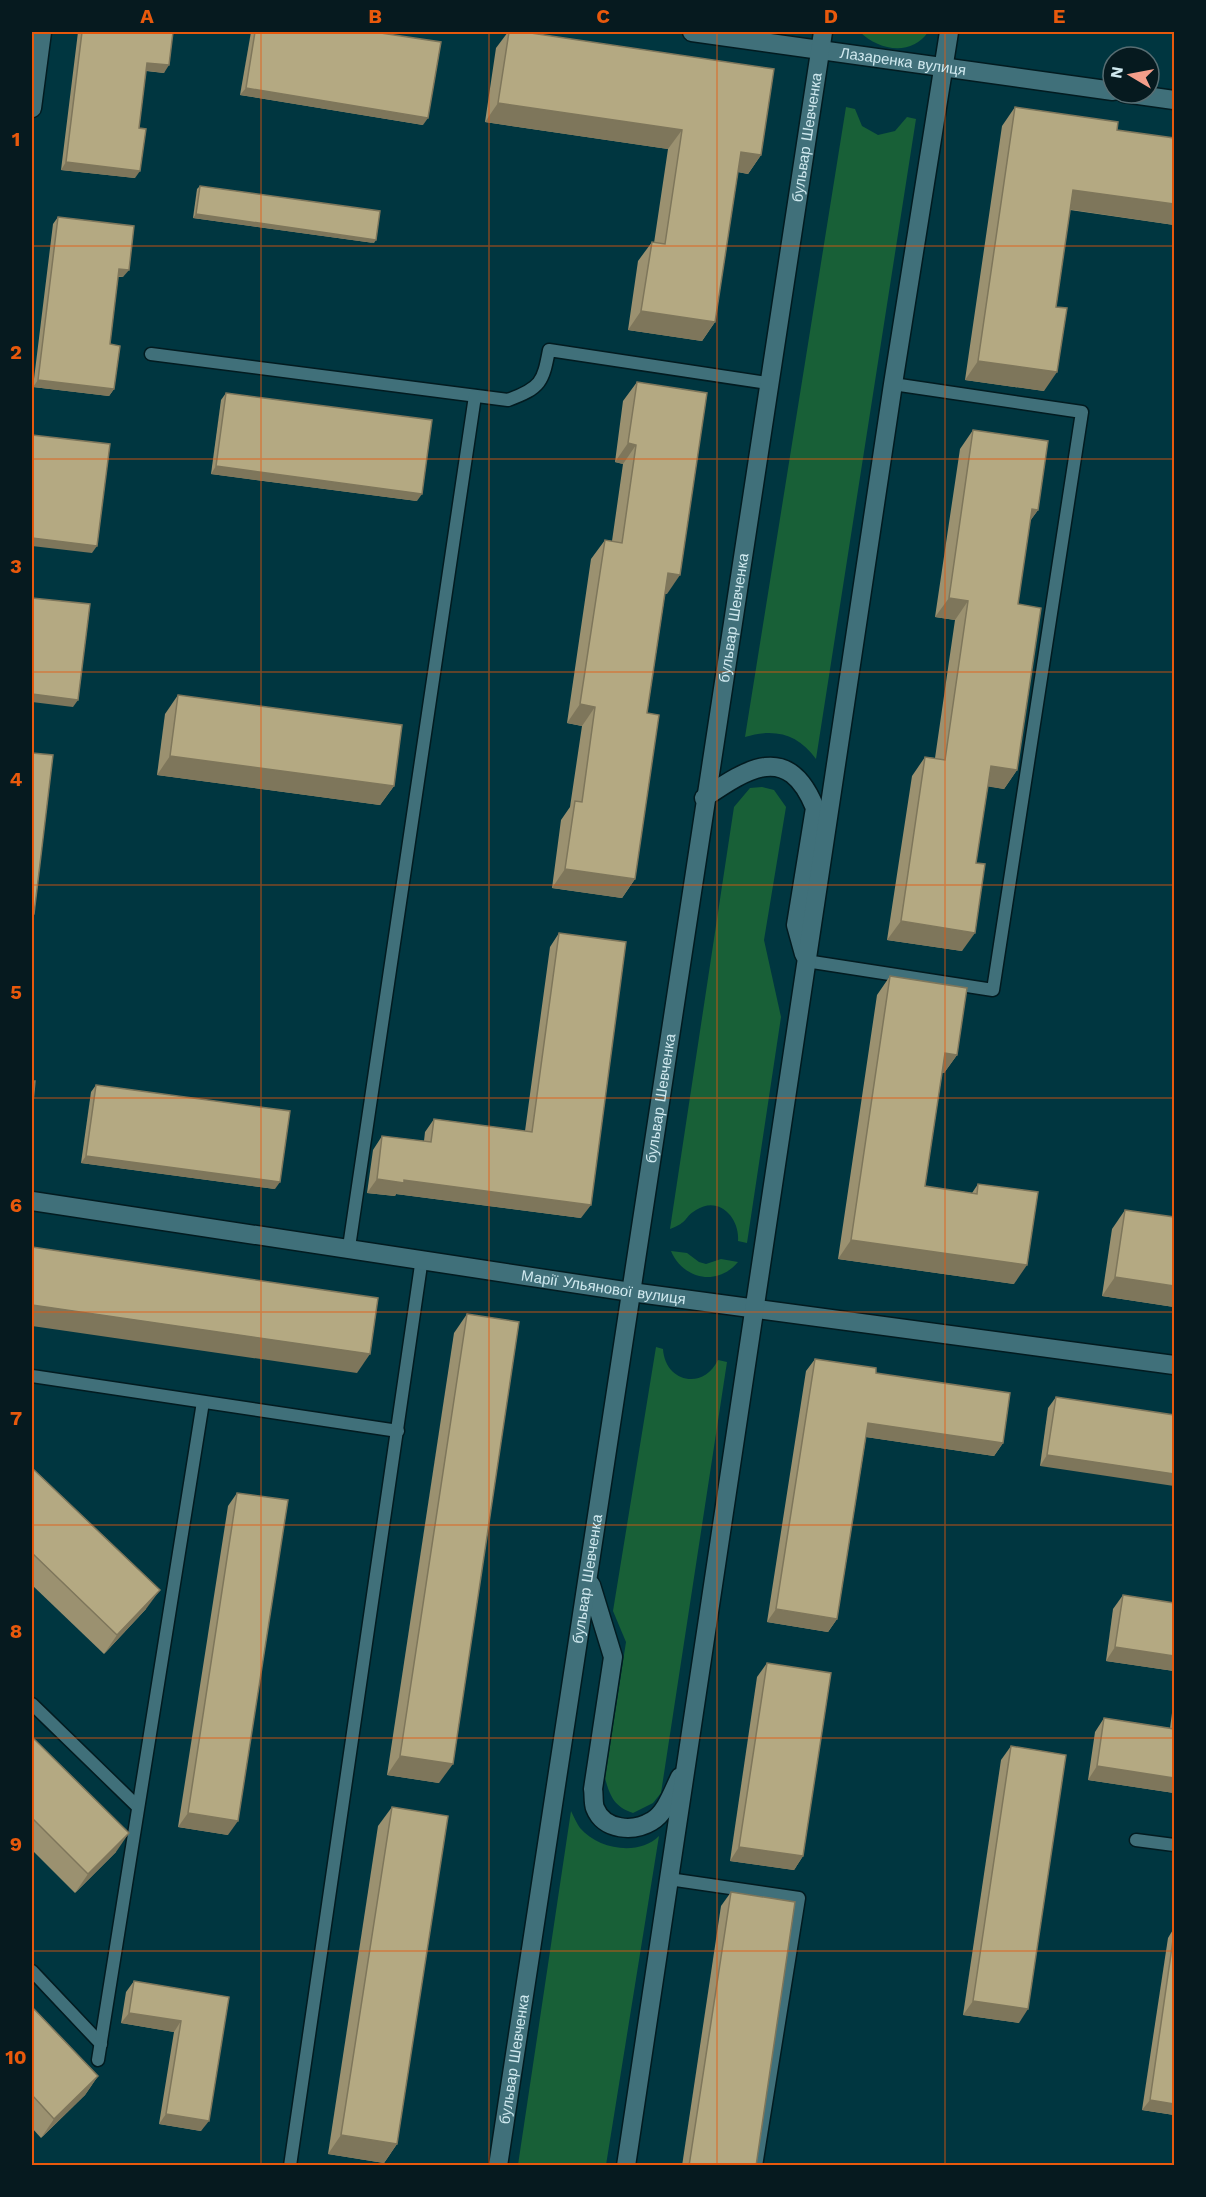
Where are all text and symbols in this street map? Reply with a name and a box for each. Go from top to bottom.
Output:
text: A [140,4,154,28]
text: B [368,4,382,28]
text: C [596,4,610,28]
text: D [824,4,838,28]
text: E [1053,4,1065,28]
street label: Лазаренка вулиця [839,44,967,79]
north arrow [1101,45,1161,105]
text: N [1106,65,1127,80]
street label: бульвар Шевченка [788,71,826,203]
text: 1 [12,127,20,151]
text: 2 [10,340,22,364]
street label: бульвар Шевченка [715,551,753,684]
text: 3 [10,554,22,578]
text: 4 [10,767,23,791]
text: 5 [10,980,22,1004]
street label: бульвар Шевченка [642,1032,679,1164]
text: 6 [10,1193,22,1217]
street label: Марії Ульянової вулиця [520,1266,687,1308]
text: 7 [10,1406,22,1430]
street label: бульвар Шевченка [569,1512,606,1645]
text: 8 [10,1619,22,1643]
text: 9 [10,1832,22,1856]
street label: бульвар Шевченка [496,1993,533,2125]
text: 10 [5,2045,27,2069]

